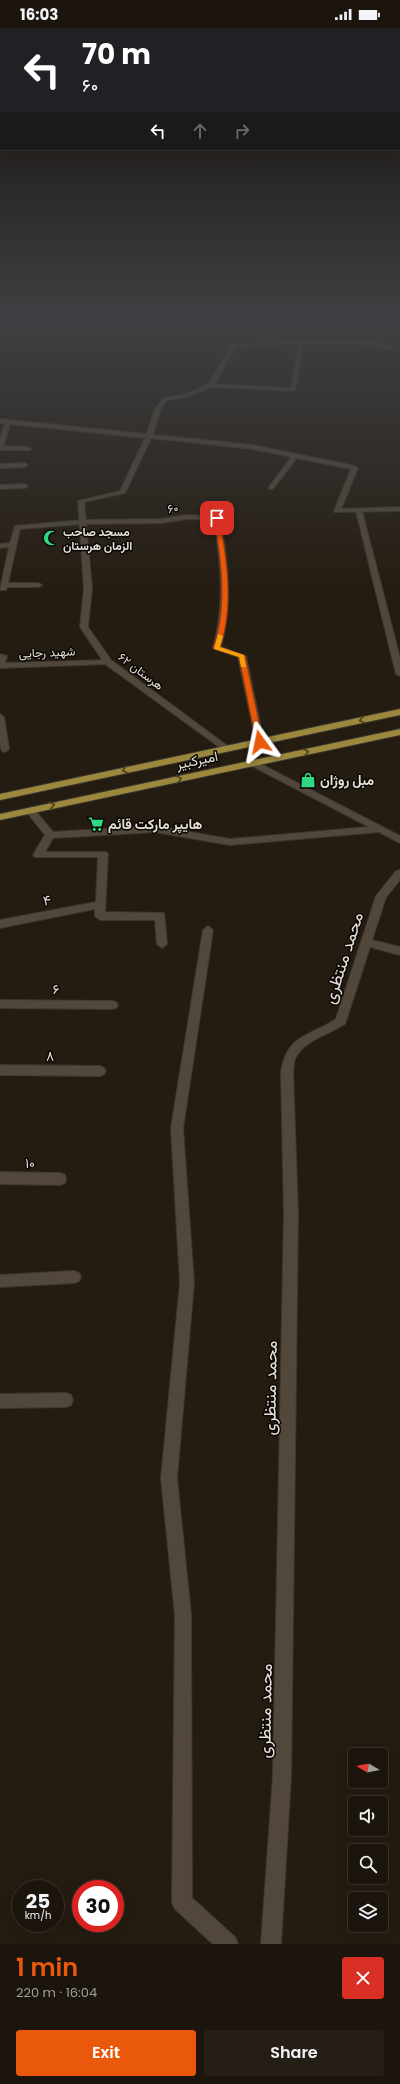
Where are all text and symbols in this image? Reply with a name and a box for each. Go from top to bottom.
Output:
text: 16:03 [20,4,58,25]
text: 70 m [82,35,151,74]
icon: left [16,44,68,96]
text: ۶۰ [82,73,98,98]
icon: left [147,120,169,142]
icon: ahead [189,120,211,142]
icon: right [231,120,253,142]
street label: ۶۰ [166,499,180,517]
pin [200,501,234,535]
icon: arrive [206,507,228,529]
place label: مسجد صاحب الزمان هرستان [63,523,132,554]
mosque icon: مسجد صاحب الزمان هرستان [42,529,60,547]
street label: شهید رجایی [18,643,76,661]
street label: هرستان ۶۲ [115,648,167,694]
one-way arrow [359,716,365,724]
position arrow [239,721,281,763]
street label: امیرکبیر [173,746,220,774]
one-way arrow [303,748,309,756]
one-way arrow [122,766,128,774]
place label: مبل روژان [320,770,375,790]
shop icon: مبل روژان [299,771,317,789]
one-way arrow [176,775,182,783]
one-way arrow [49,802,55,810]
place label: هایپر مارکت قائم [108,814,202,834]
supermarket icon: هایپر مارکت قائم [87,815,105,833]
street label: ۴ [41,889,53,911]
street label: محمد منتظری [317,909,369,1007]
street label: ۶ [52,979,60,999]
street label: ۸ [46,1046,54,1066]
street label: ۱۰ [25,1153,35,1173]
street label: محمد منتظری [257,1340,283,1436]
street label: محمد منتظری [252,1663,278,1759]
north arrow [348,1748,388,1788]
map controls [348,1748,388,1932]
button: sound [348,1796,388,1836]
button: search [348,1844,388,1884]
speed limit sign: 30 [72,1880,124,1932]
text: 25 [26,1887,50,1915]
button: layers [348,1892,388,1932]
text: km/h [25,1908,51,1923]
text: 1 min [16,1951,78,1984]
button: close [342,1957,384,1999]
text: 220 m · 16:04 [16,1983,97,2002]
button: Exit [16,2030,196,2076]
button: Share [204,2030,384,2076]

